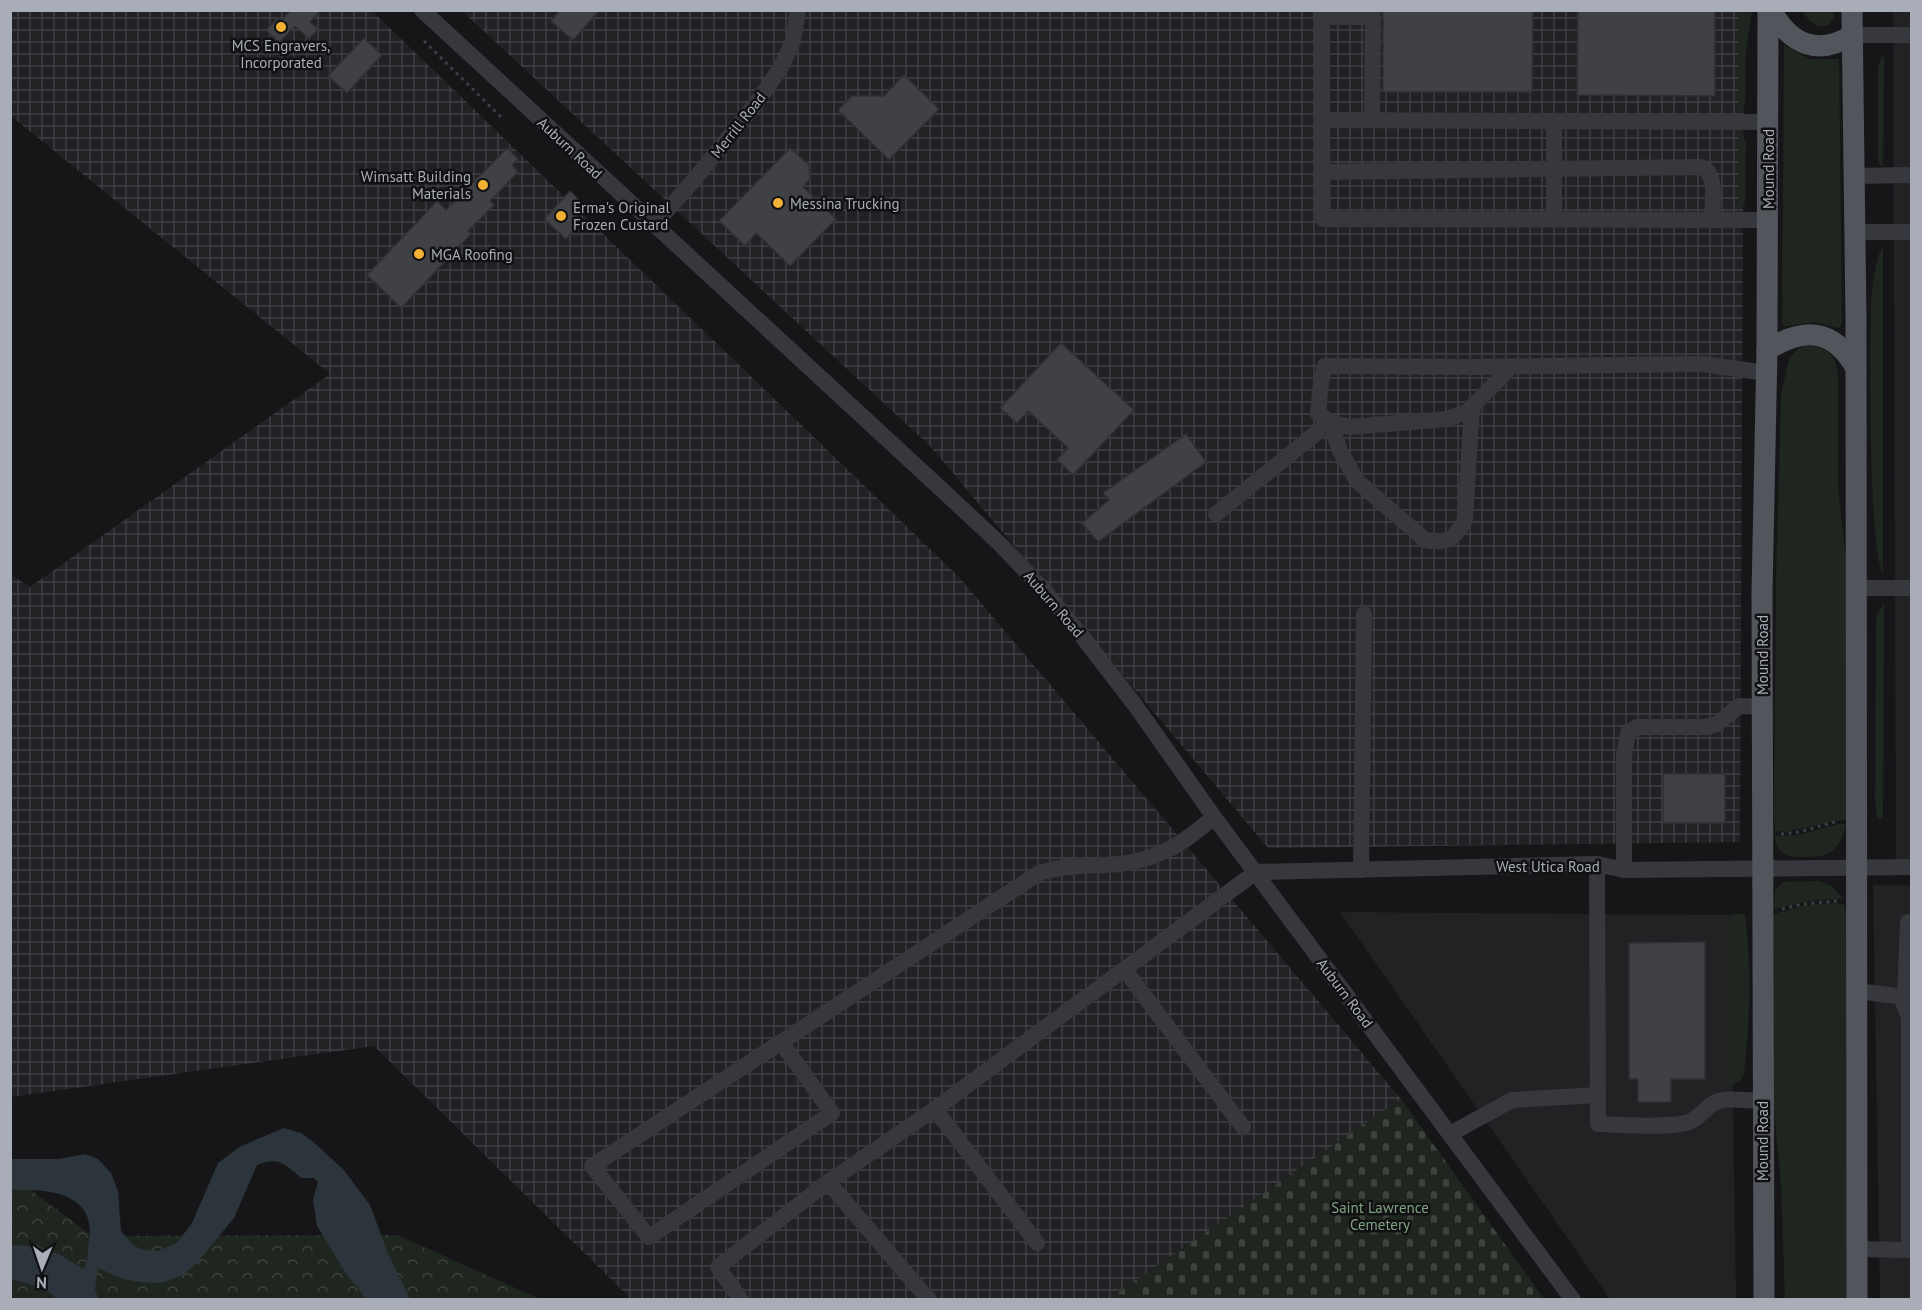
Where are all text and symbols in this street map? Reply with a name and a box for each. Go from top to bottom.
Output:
marker: MCS Engravers, Incorporated [274,20,288,34]
place label: MCS Engravers, Incorporated [232,36,330,72]
street label: Merrill Road [706,88,770,162]
street label: Auburn Road [533,113,607,183]
street label: Mound Road [1759,129,1778,209]
place label: Wimsatt Building Materials [361,167,471,203]
marker: Wimsatt Building Materials [476,178,490,192]
place label: Messina Trucking [790,194,900,213]
marker: Messina Trucking [771,196,785,210]
place label: Erma's Original Frozen Custard [573,198,670,234]
marker: Erma's Original Frozen Custard [554,209,568,223]
place label: MGA Roofing [431,245,513,264]
marker: MGA Roofing [412,247,426,261]
street label: Auburn Road [1020,567,1088,641]
street label: Mound Road [1753,615,1772,695]
street label: West Utica Road [1496,857,1600,876]
street label: Auburn Road [1313,954,1377,1032]
street label: Mound Road [1753,1101,1772,1181]
park label: Saint Lawrence Cemetery [1331,1198,1429,1234]
north arrow [12,1238,72,1298]
text: N [36,1273,47,1293]

